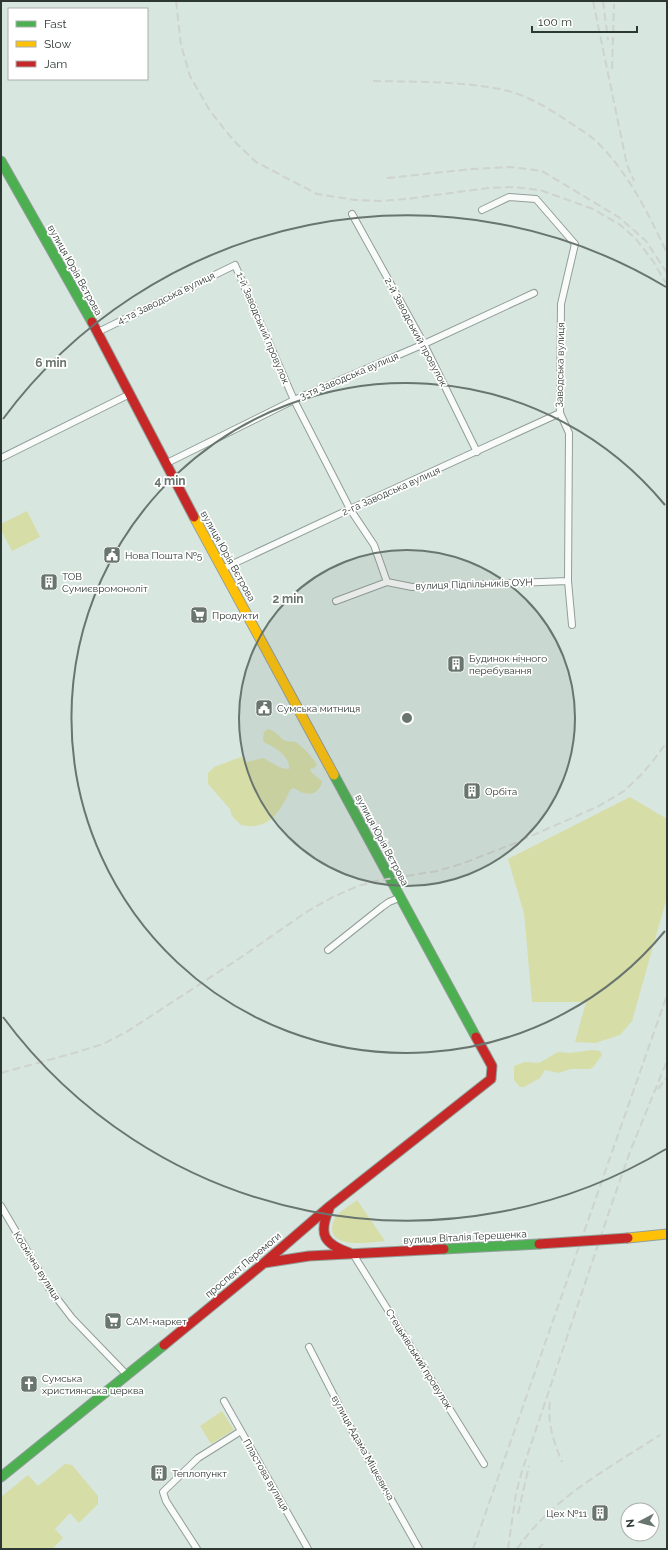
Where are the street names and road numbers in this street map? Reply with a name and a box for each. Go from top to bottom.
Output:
street label: вулиця Юрія Вєтрова [46,223,104,317]
street label: 4-та Заводська вулиця [116,270,216,326]
street label: 1-й Заводський провулок [234,270,292,386]
street label: 2-й Заводський провулок [383,276,449,388]
street label: Заводська вулиця [554,322,566,408]
street label: 3-тя Заводська вулиця [298,350,400,402]
street label: 2-га Заводська вулиця [340,464,442,518]
street label: вулиця Юрія Вєтрова [199,509,257,603]
street label: вулиця Підпільників ОУН [415,576,533,592]
street label: вулиця Юрія Вєтрова [353,793,411,887]
street label: вулиця Віталія Терещенка [403,1228,527,1246]
street label: Космічна вулиця [11,1230,63,1302]
street label: проспект Перемоги [203,1230,283,1300]
street label: Стецьківський провулок [384,1307,454,1411]
street label: вулиця Адама Міцкевича [330,1394,396,1502]
street label: Пластова вулиця [241,1437,291,1513]

